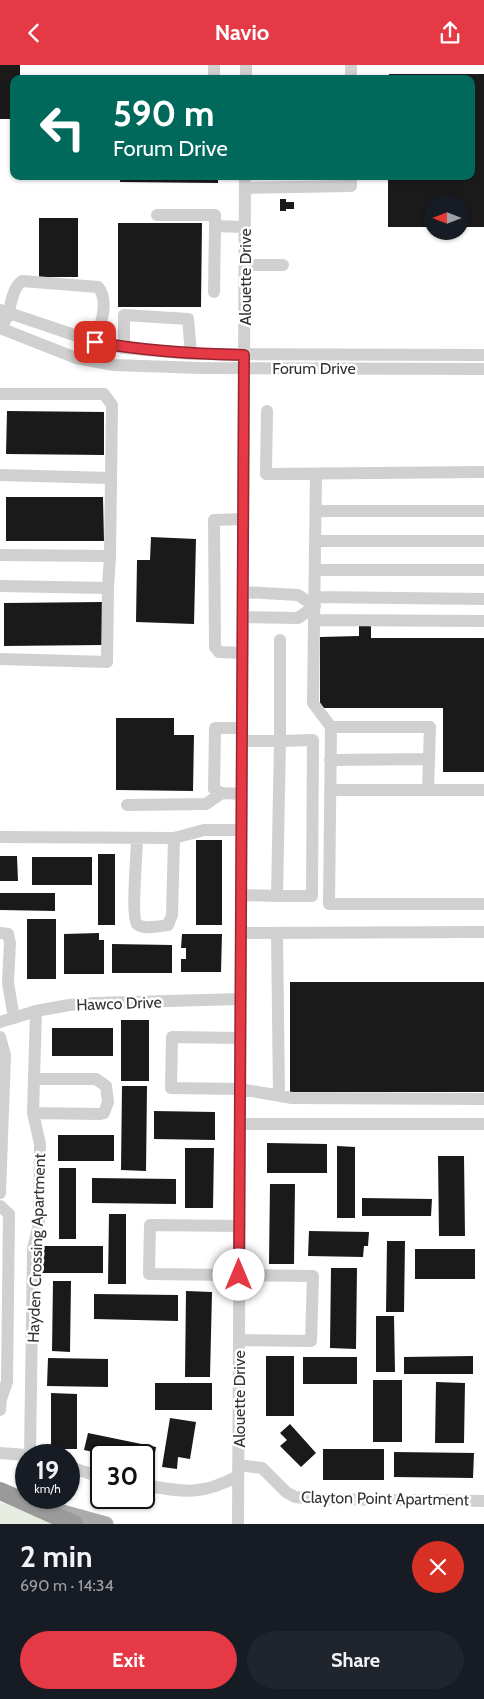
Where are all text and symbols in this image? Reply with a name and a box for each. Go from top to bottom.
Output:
icon: back [20,19,48,47]
text: Navio [215,19,269,46]
icon: share [436,19,464,47]
text: 590 m [113,92,214,135]
icon: left [30,95,95,160]
text: Forum Drive [113,135,228,162]
north arrow [424,195,469,240]
map controls [424,195,469,240]
street label: Alouette Drive [236,228,255,326]
pin [74,321,116,363]
icon: arrive [81,328,109,356]
street label: Forum Drive [272,359,356,378]
street label: Hawco Drive [76,993,162,1014]
street label: Hayden Crossing Apartment [24,1152,49,1343]
position arrow [212,1248,264,1300]
street label: Alouette Drive [230,1350,249,1448]
speed limit sign: 30 [90,1444,155,1509]
text: 19 [36,1455,59,1485]
text: km/h [34,1481,61,1496]
street label: Clayton Point Apartment [301,1488,470,1509]
text: 2 min [20,1538,92,1575]
button: close [412,1541,464,1593]
text: 690 m · 14:34 [20,1576,114,1595]
button: Exit [20,1631,237,1689]
button: Share [247,1631,464,1689]

